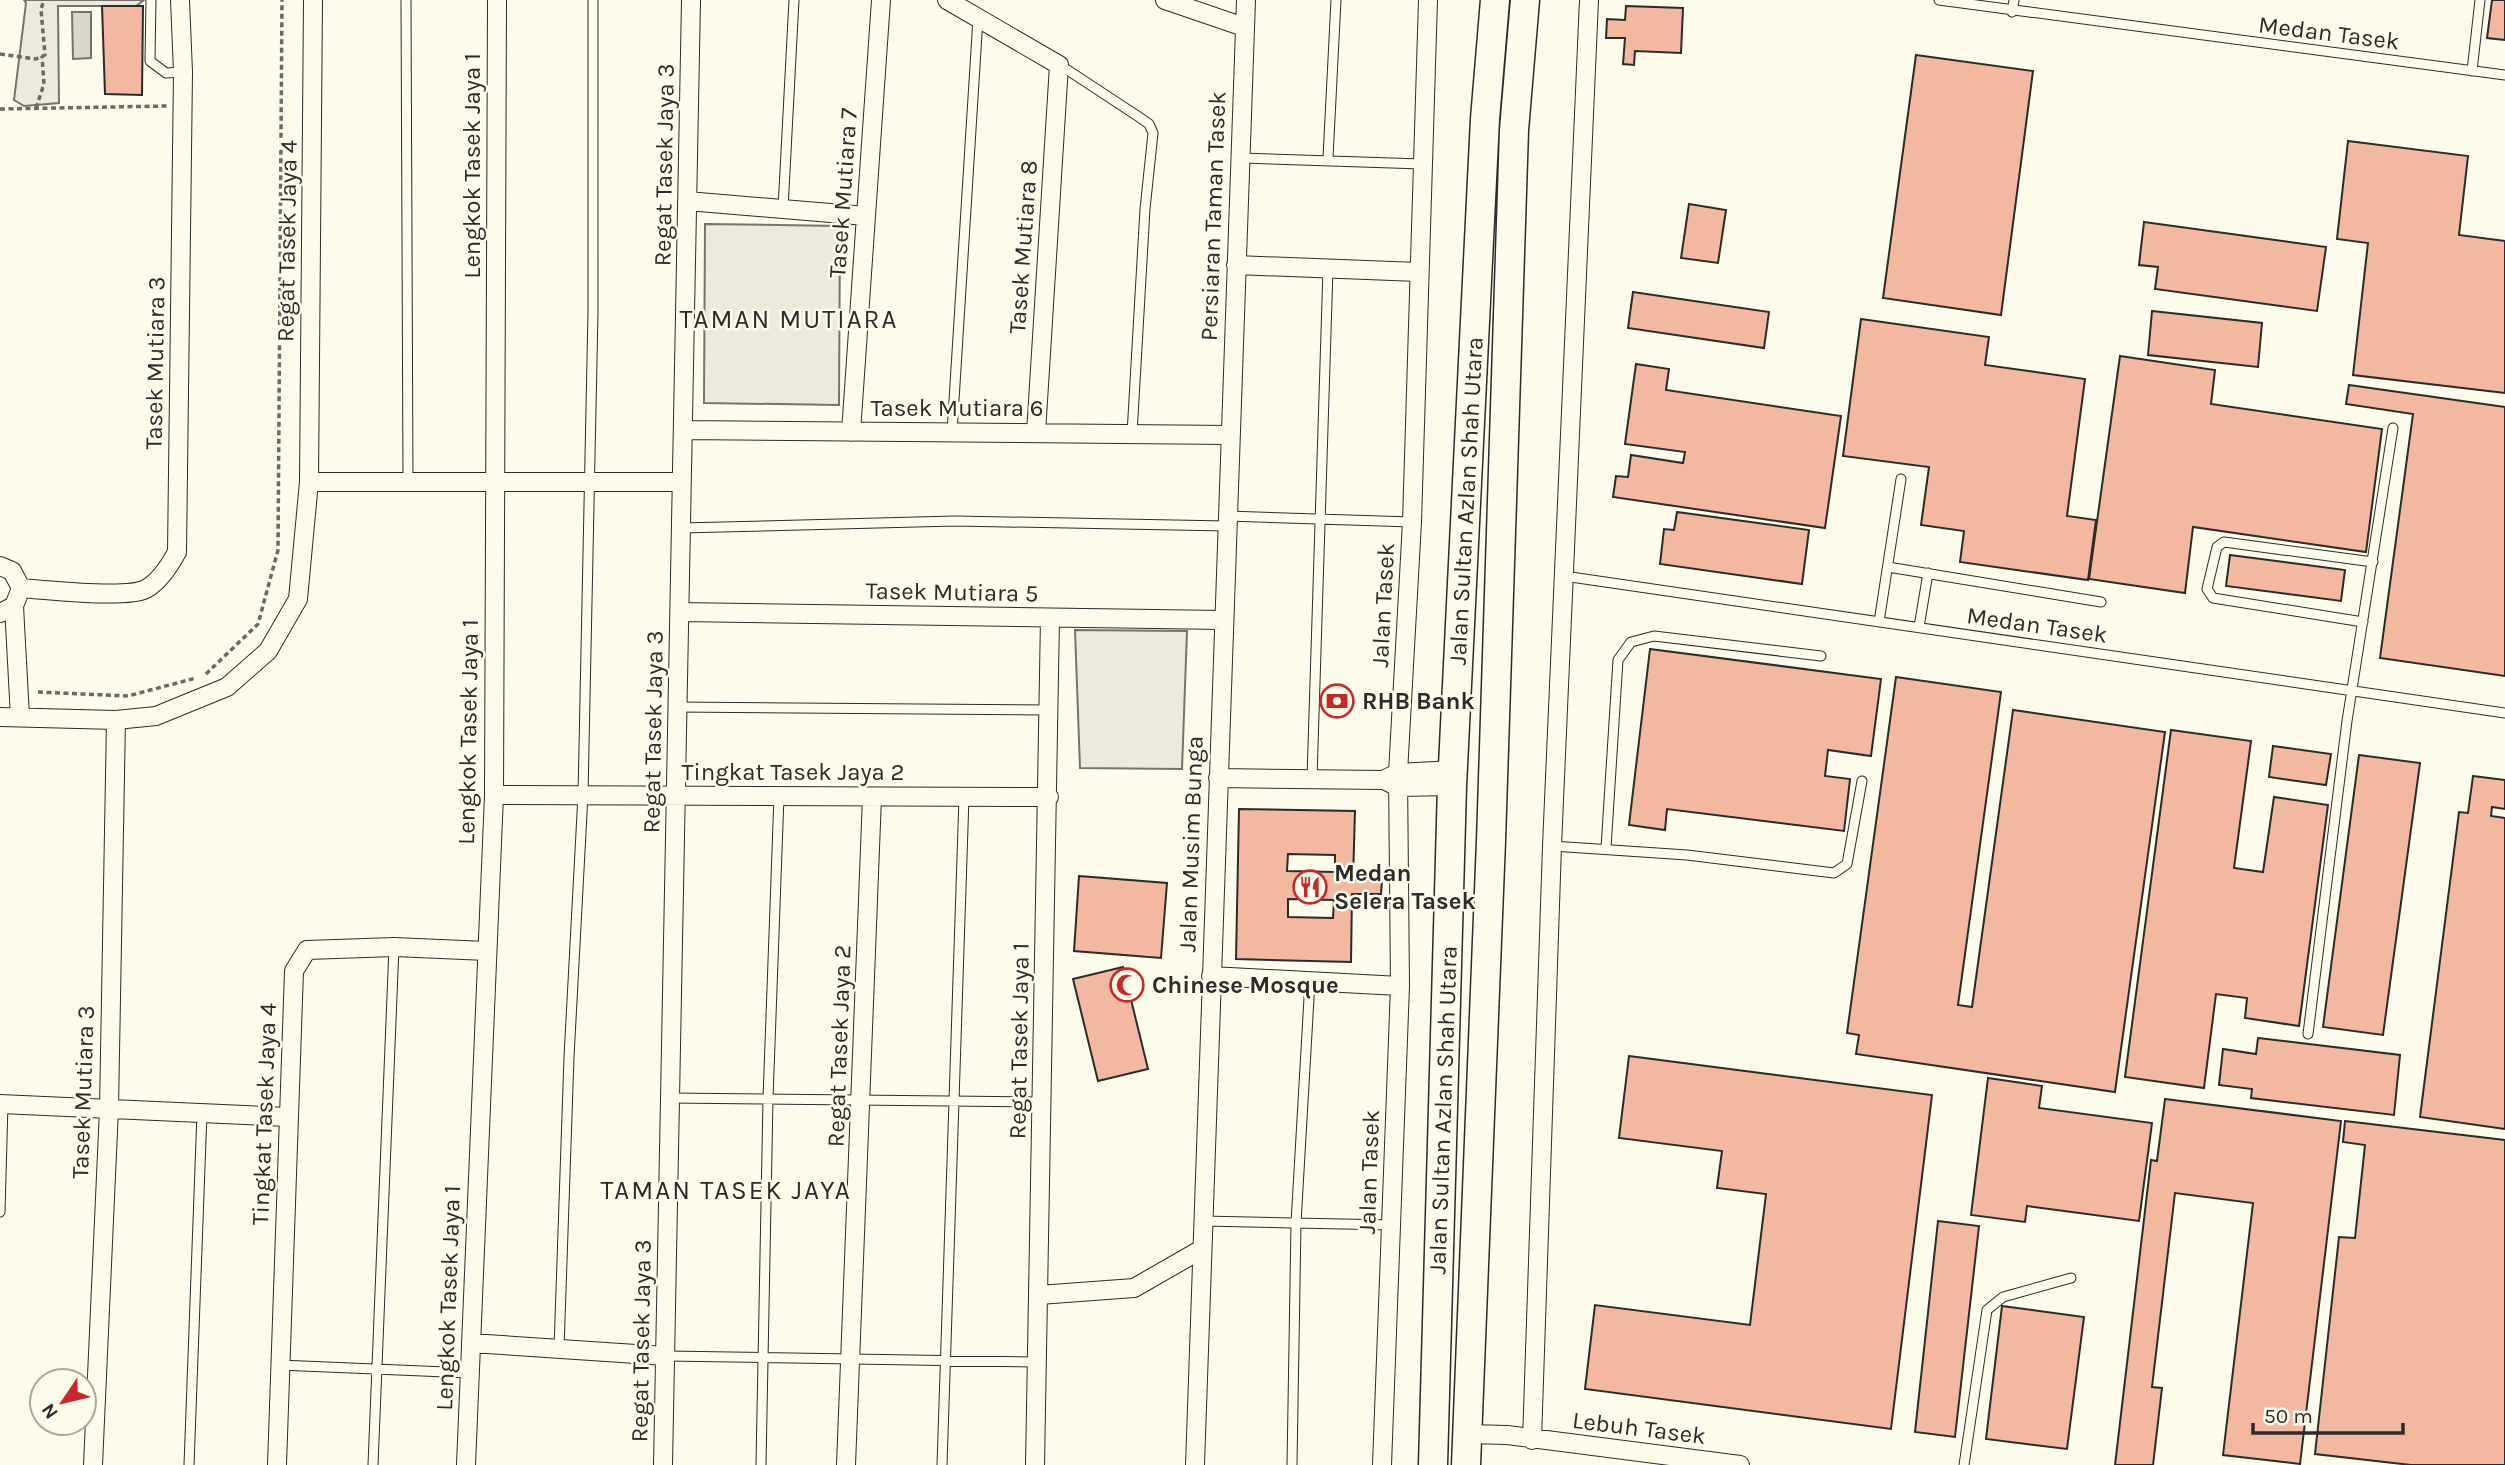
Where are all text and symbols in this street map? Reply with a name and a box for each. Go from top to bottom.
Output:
street label: Medan Tasek [2257,10,2401,56]
street label: Lengkok Tasek Jaya 1 [458,53,486,279]
street label: Regat Tasek Jaya 3 [648,63,680,267]
street label: Persiaran Taman Tasek [1195,91,1231,341]
street label: Tasek Mutiara 7 [823,107,863,279]
street label: Regat Tasek Jaya 4 [271,140,303,342]
street label: Tasek Mutiara 8 [1003,159,1043,335]
street label: Tasek Mutiara 3 [139,276,171,450]
district label: TAMAN MUTIARA [680,304,898,335]
street label: Jalan Sultan Azlan Shah Utara [1443,336,1489,666]
street label: Tasek Mutiara 6 [871,394,1043,422]
street label: Jalan Tasek [1366,542,1400,668]
street label: Tasek Mutiara 5 [865,576,1039,608]
street label: Medan Tasek [1965,601,2109,649]
street label: Lengkok Tasek Jaya 1 [452,619,484,845]
street label: Regat Tasek Jaya 3 [637,630,669,834]
bank icon: RHB Bank [1318,682,1356,720]
place label: RHB Bank [1362,687,1475,715]
street label: Jalan Musim Bunga [1173,735,1209,953]
street label: Tingkat Tasek Jaya 2 [682,758,904,786]
place label: Medan Selera Tasek [1334,859,1476,915]
restaurant icon: Medan Selera Tasek [1291,868,1329,906]
street label: Regat Tasek Jaya 1 [1003,942,1035,1140]
street label: Regat Tasek Jaya 2 [821,944,857,1148]
street label: Jalan Sultan Azlan Shah Utara [1423,945,1463,1275]
mosque icon: Chinese Mosque [1108,966,1146,1004]
place label: Chinese Mosque [1152,971,1339,999]
street label: Tingkat Tasek Jaya 4 [246,1002,282,1226]
street label: Tasek Mutiara 3 [66,1005,100,1179]
street label: Jalan Tasek [1353,1109,1385,1235]
district label: TAMAN TASEK JAYA [600,1175,852,1206]
street label: Lengkok Tasek Jaya 1 [430,1185,466,1411]
street label: Regat Tasek Jaya 3 [625,1239,657,1443]
north arrow [28,1367,98,1437]
scale bar [2253,1392,2404,1436]
text: N [37,1399,63,1423]
text: 50 m [2264,1404,2313,1428]
street label: Lebuh Tasek [1571,1406,1707,1450]

